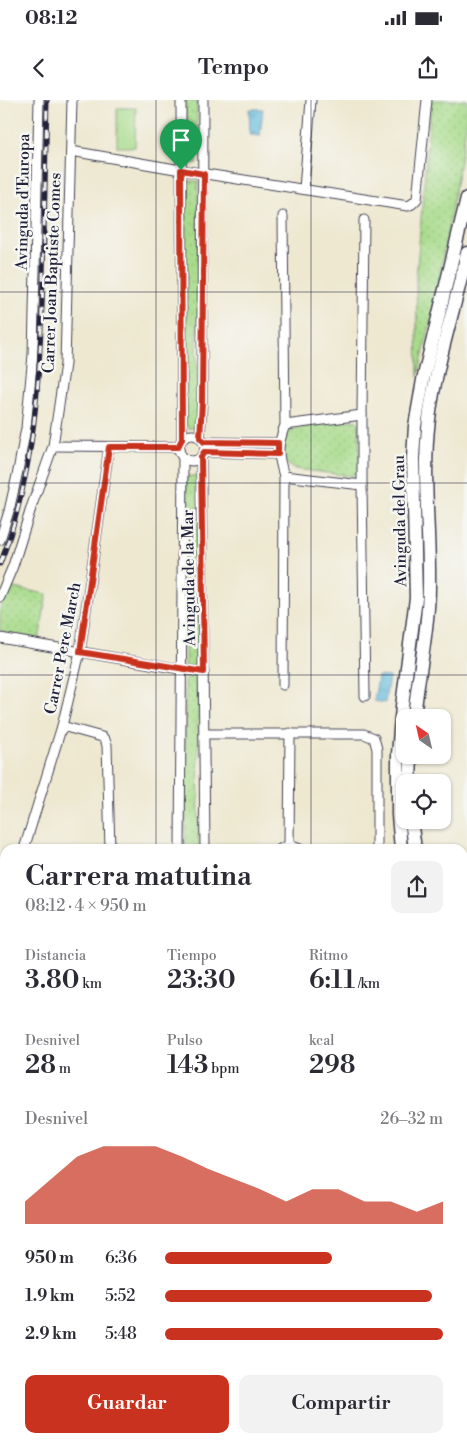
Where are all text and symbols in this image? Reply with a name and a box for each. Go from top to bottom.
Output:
text: 08:12 [25,6,78,30]
icon: back [25,54,53,82]
text: Tempo [198,54,269,81]
icon: share [414,54,442,82]
pin [160,119,202,170]
icon: arrive [167,126,195,154]
street label: Avinguda d'Europa [12,133,34,272]
street label: Carrer Joan Baptiste Comes [39,172,65,374]
street label: Avinguda del Grau [389,455,411,588]
street label: Avinguda de la Mar [178,509,200,647]
street label: Carrer Pere March [40,580,86,716]
north arrow [396,709,451,764]
map controls [396,709,451,829]
button: locate [396,774,451,829]
text: Carrera matutina [25,859,252,894]
button: share [391,861,443,913]
text: 08:12 · 4 × 950 m [25,896,146,916]
text: Distancia [25,947,86,965]
text: Tiempo [167,947,217,965]
text: Ritmo [309,947,348,965]
text: 3.80 [25,965,79,996]
text: 23:30 [167,965,236,996]
text: 6:11 [309,965,355,996]
text: km [79,975,102,993]
text: /km [355,975,380,993]
text: Desnivel [25,1032,80,1050]
text: Pulso [167,1032,203,1050]
text: kcal [309,1032,334,1050]
text: 28 [25,1050,56,1081]
text: 143 [167,1050,208,1081]
text: 298 [309,1050,355,1081]
text: m [56,1060,71,1078]
text: bpm [208,1060,240,1078]
text: Desnivel [25,1109,88,1129]
text: 26–32 m [380,1109,443,1129]
text: 950 m [25,1248,74,1268]
text: 6:36 [105,1248,137,1268]
text: 1.9 km [25,1286,74,1306]
text: 5:52 [105,1286,135,1306]
text: 2.9 km [25,1324,76,1344]
text: 5:48 [105,1324,137,1344]
button: Guardar [25,1375,229,1433]
button: Compartir [239,1375,443,1433]

